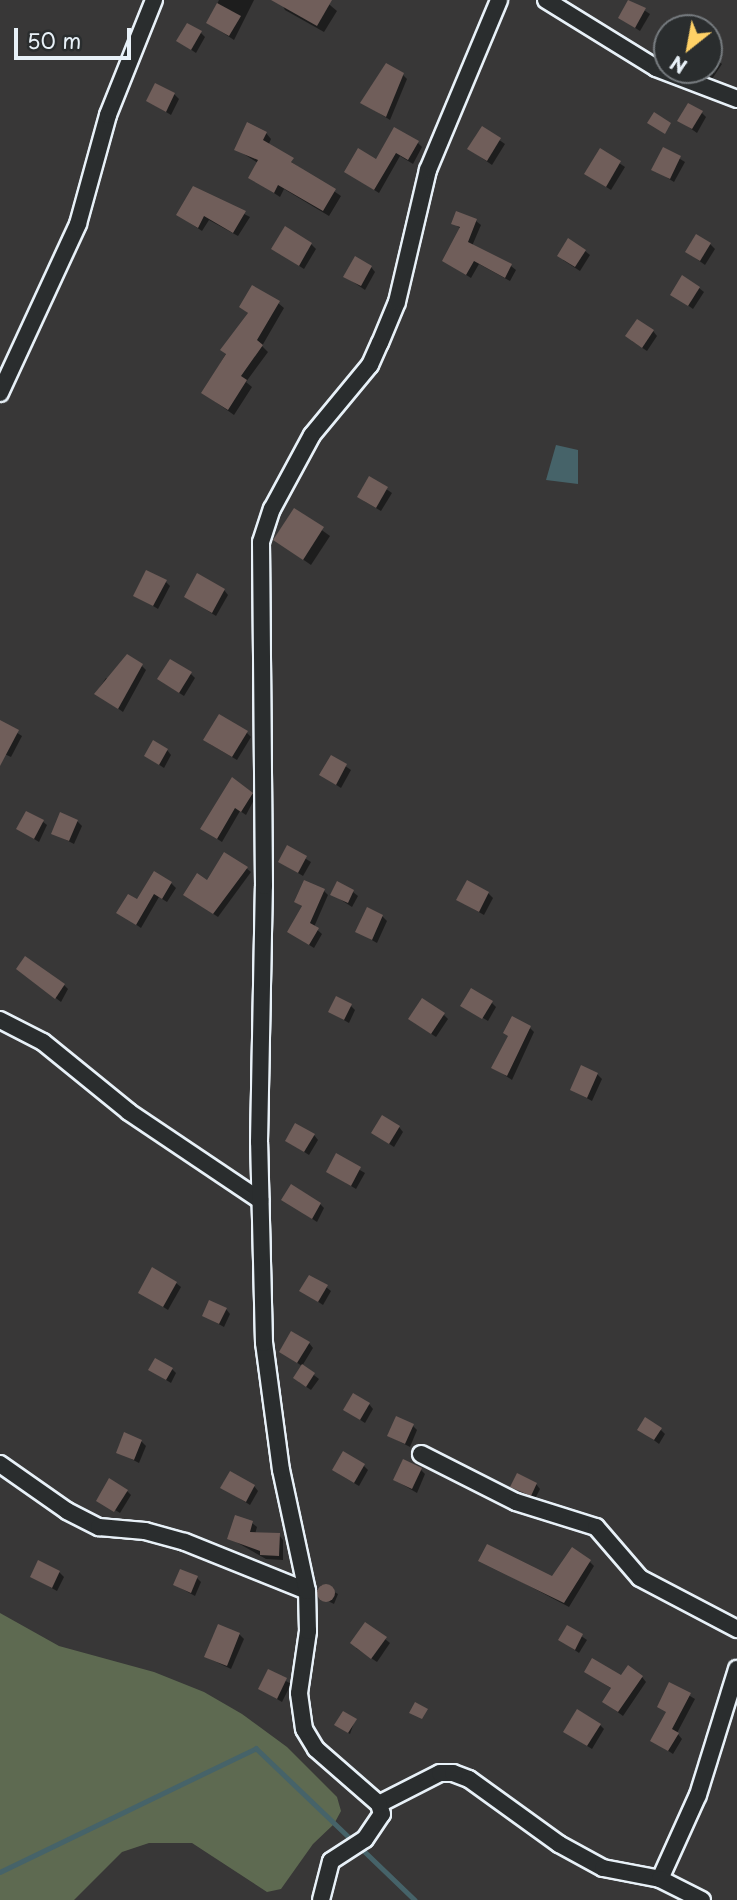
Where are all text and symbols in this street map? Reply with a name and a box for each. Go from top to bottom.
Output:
scale bar [18,14,135,58]
north arrow [653,14,723,84]
text: 50 m [27,24,81,56]
text: N [665,49,692,81]

